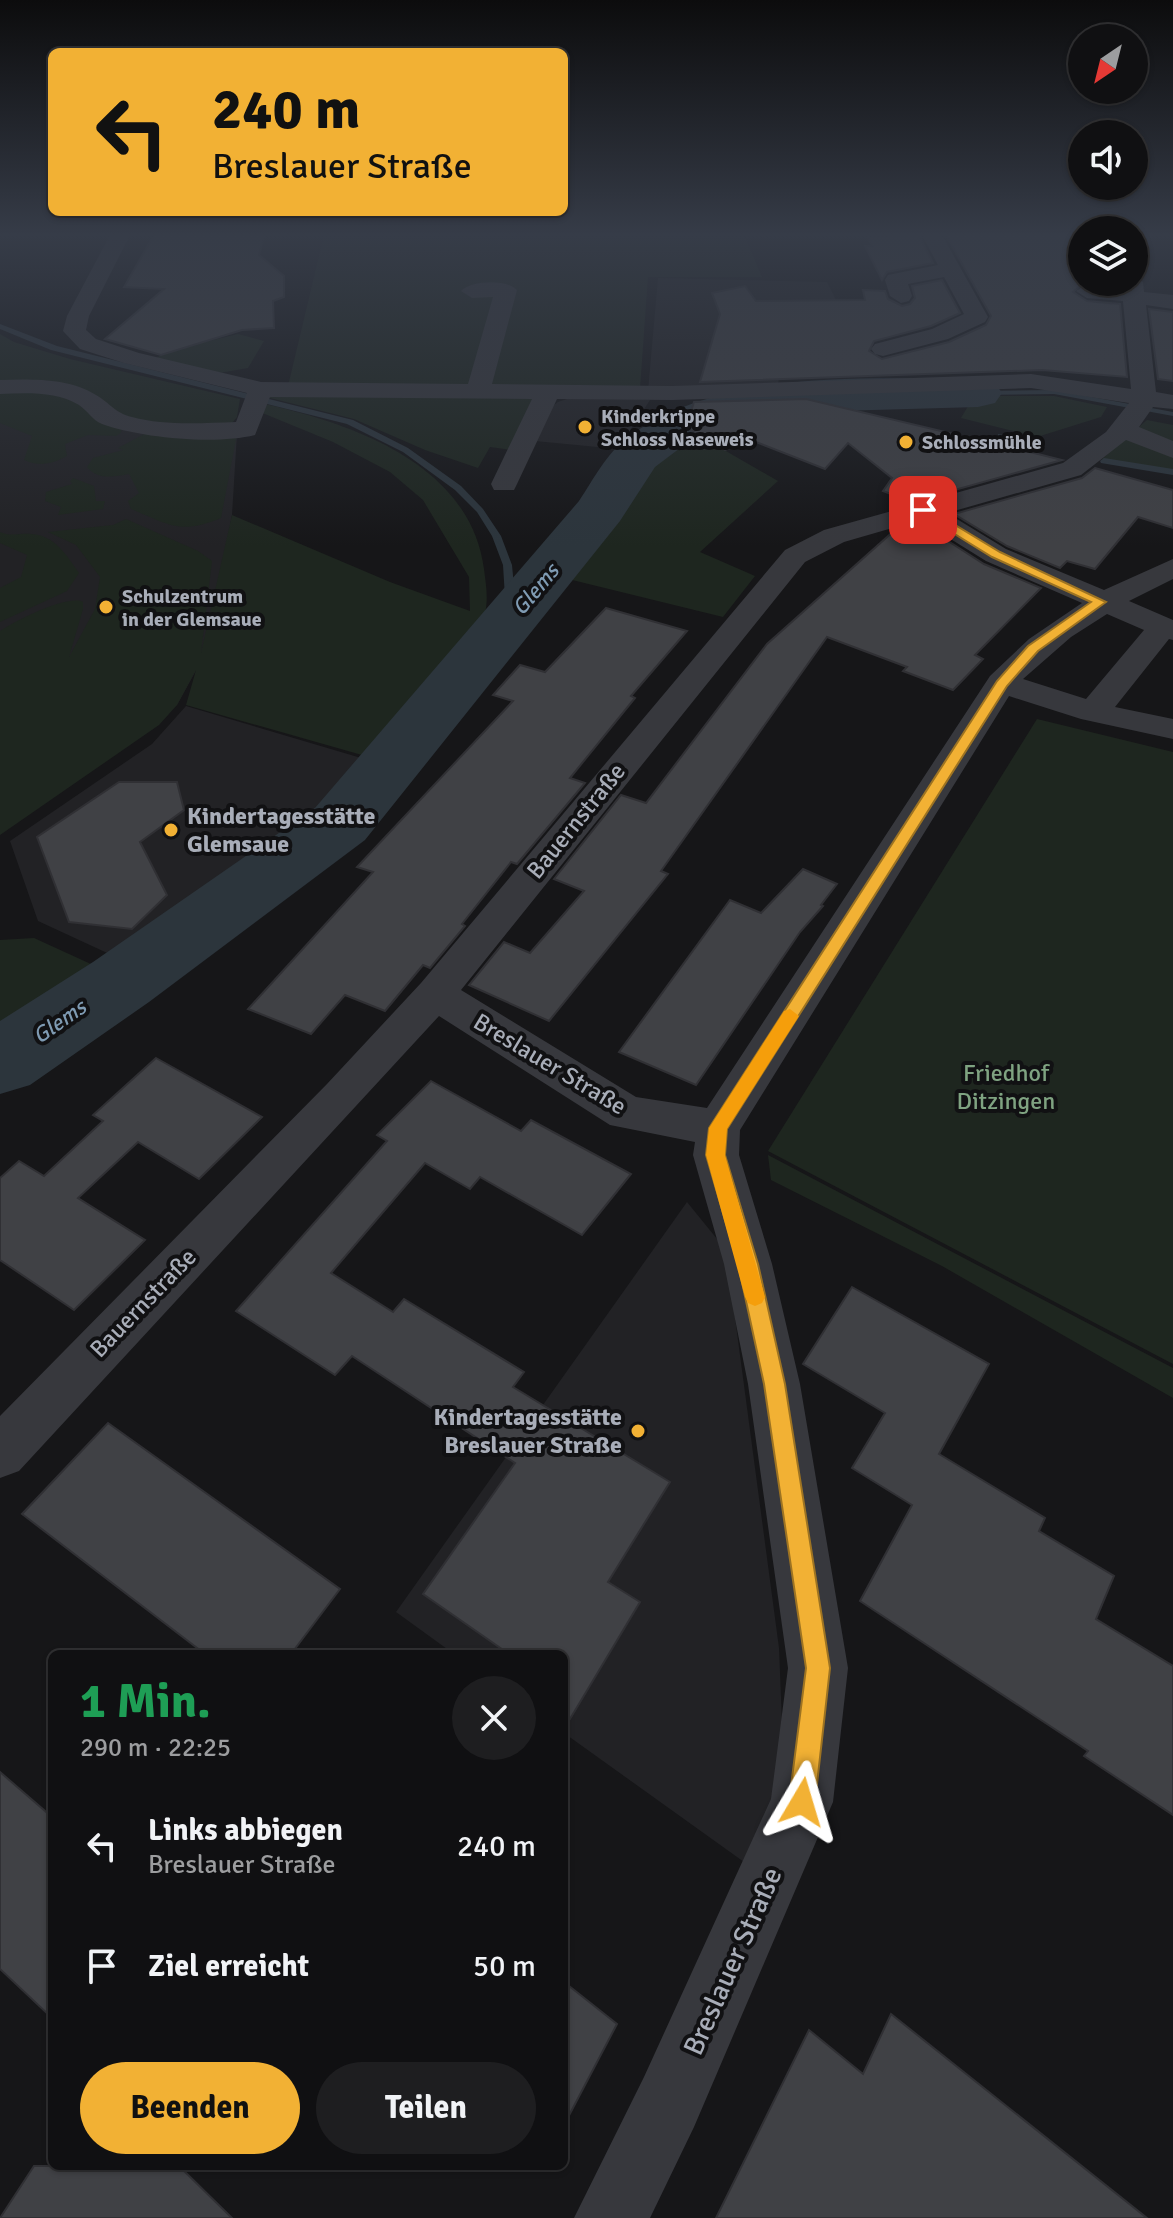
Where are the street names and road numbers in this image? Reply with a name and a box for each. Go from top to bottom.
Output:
street label: Bauernstraße [520,757,632,885]
street label: Breslauer Straße [468,1007,632,1121]
street label: Bauernstraße [83,1242,203,1364]
street label: Breslauer Straße [676,1862,790,2061]

